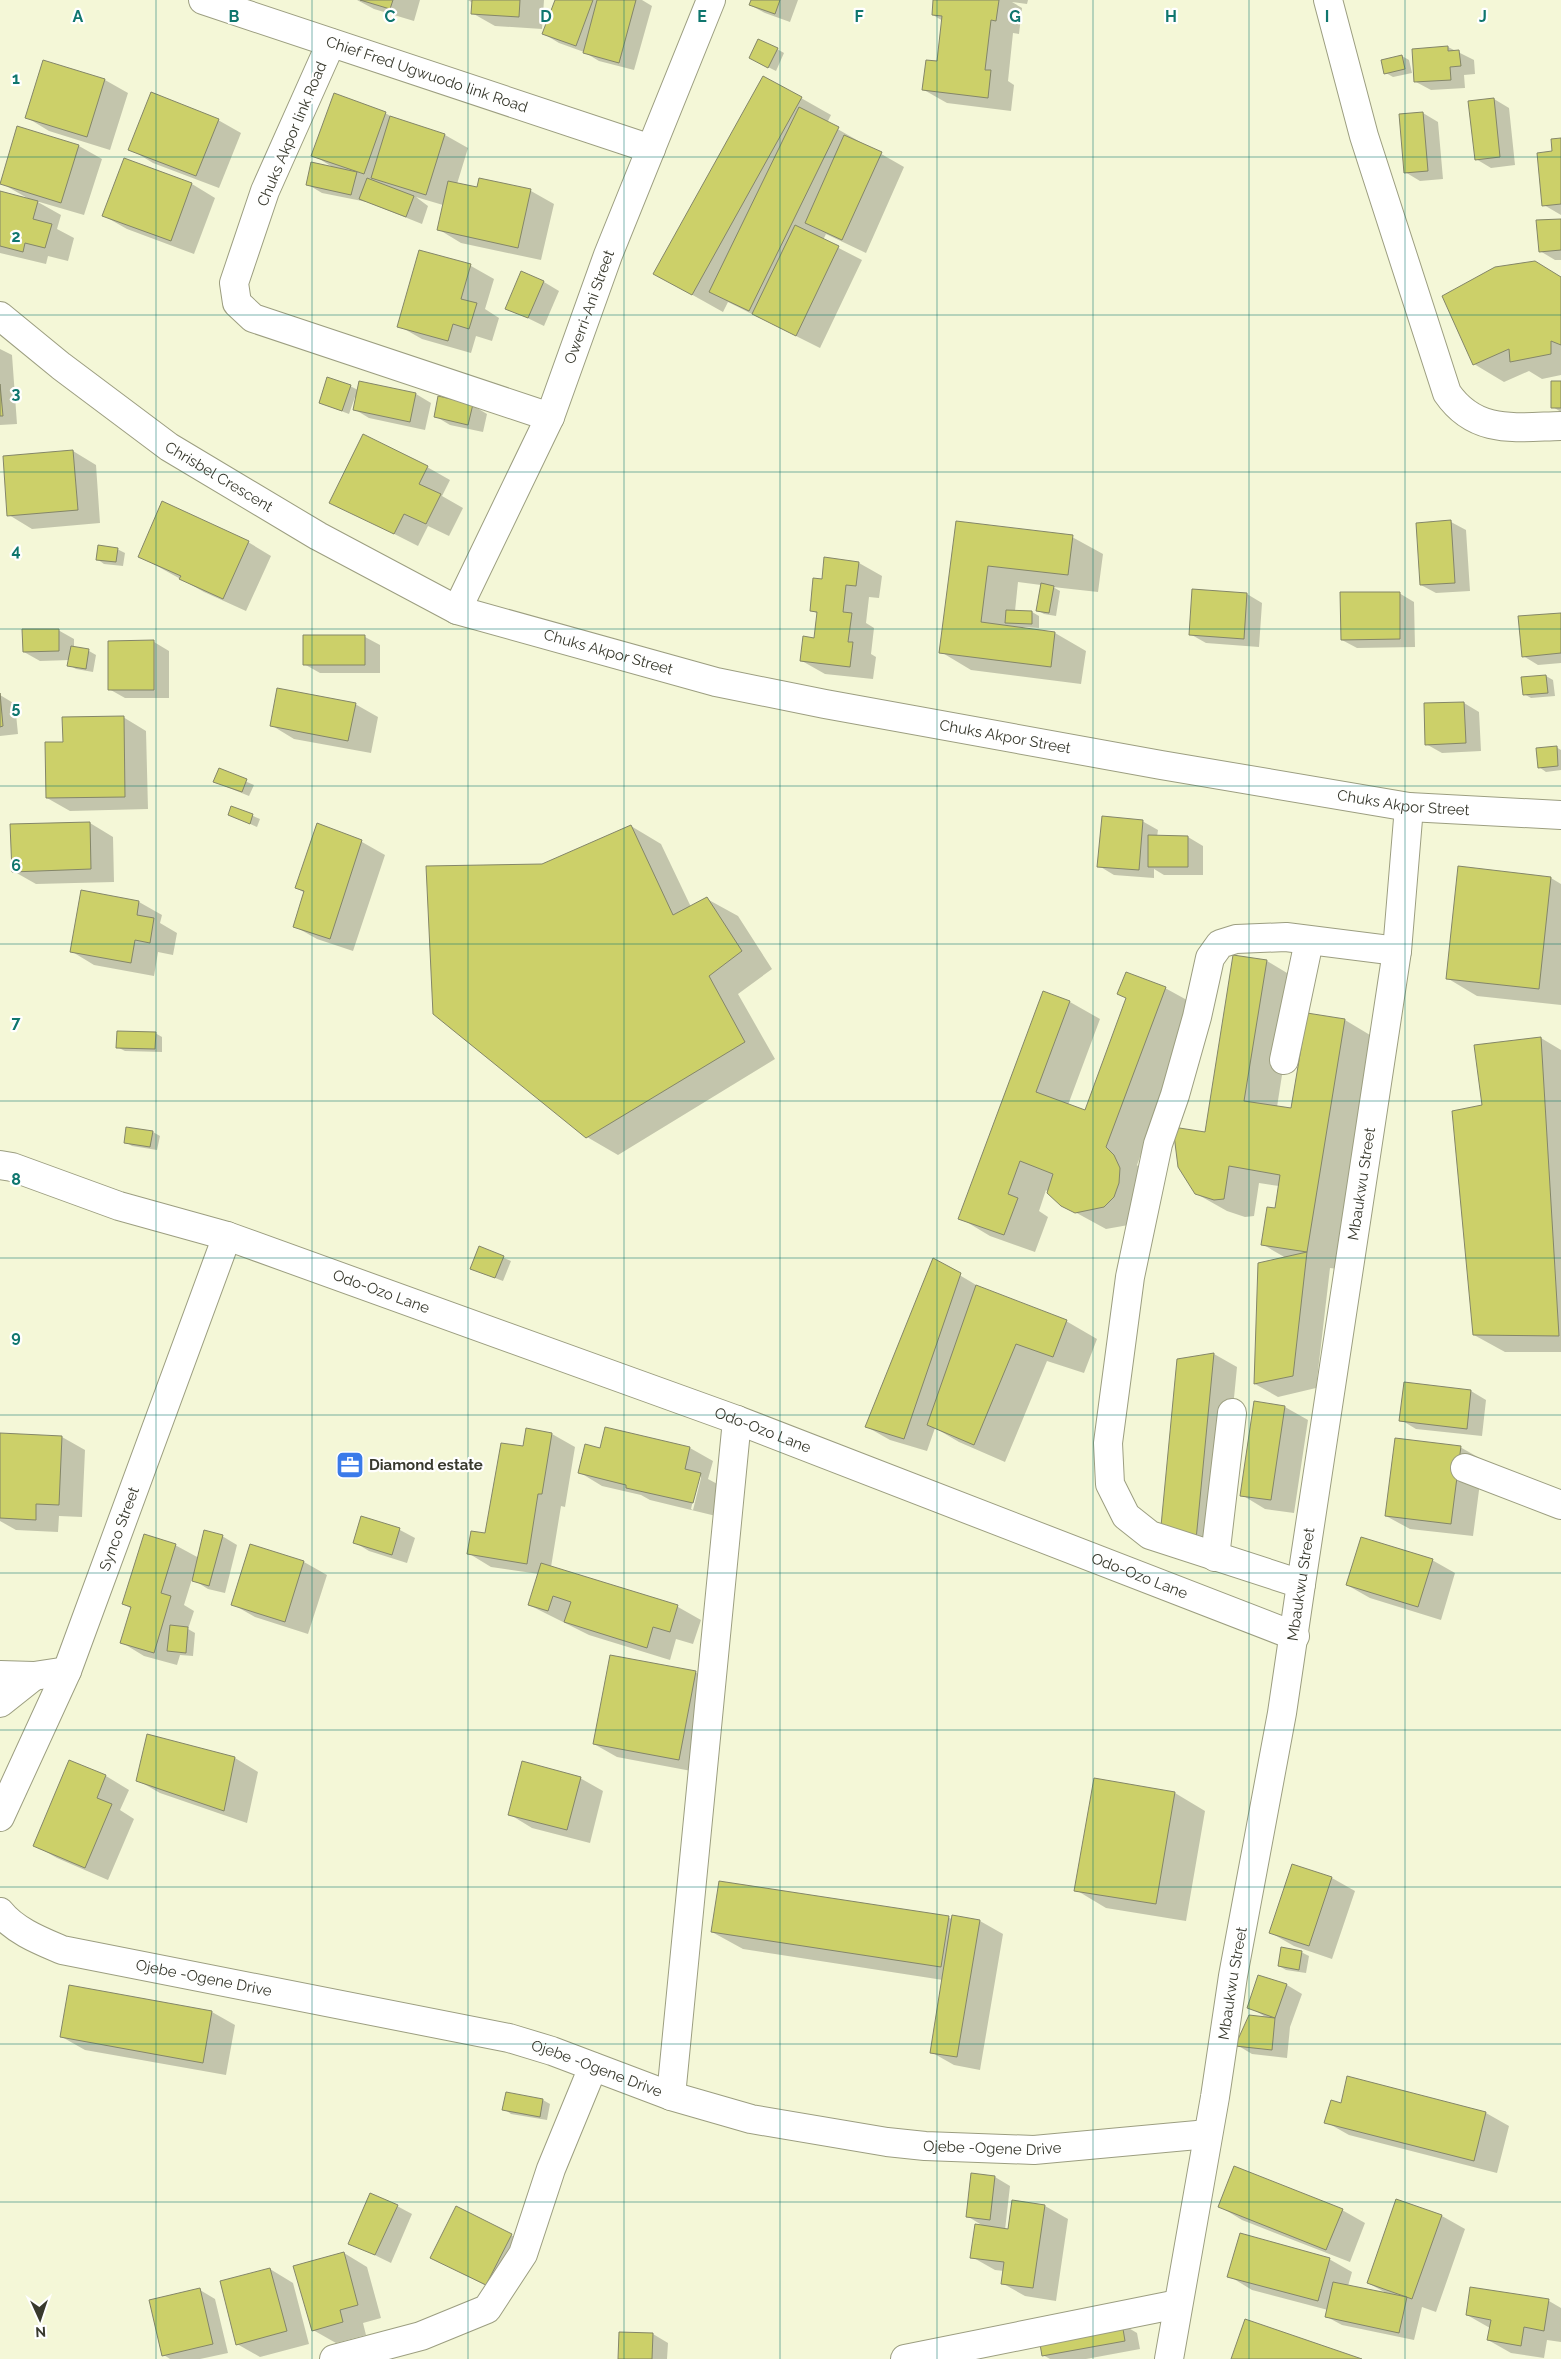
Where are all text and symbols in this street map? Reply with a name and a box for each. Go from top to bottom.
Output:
text: A [73,7,84,26]
text: B [229,7,240,26]
text: C [385,7,396,26]
text: D [540,7,552,26]
text: E [697,7,707,26]
text: F [854,7,864,26]
text: G [1009,7,1021,26]
text: H [1165,7,1177,26]
text: I [1325,7,1329,26]
text: J [1479,7,1487,26]
street label: Chief Fred Ugwuodo link Road [324,33,530,116]
street label: Chuks Akpor link Road [253,59,331,209]
text: 1 [12,69,20,88]
text: 2 [11,227,21,246]
street label: Owerri-Ani Street [561,247,618,366]
text: 3 [12,384,21,403]
street label: Chrisbel Crescent [162,438,276,516]
text: 4 [11,541,21,560]
street label: Chuks Akpor Street [542,626,675,679]
text: 5 [12,698,21,717]
street label: Chuks Akpor Street [938,716,1072,757]
street label: Chuks Akpor Street [1336,786,1470,819]
text: 6 [11,856,21,875]
text: 7 [12,1013,21,1032]
street label: Mbaukwu Street [1344,1126,1379,1242]
text: 8 [11,1170,21,1189]
street label: Odo-Ozo Lane [330,1266,432,1317]
text: 9 [11,1327,21,1346]
street label: Odo-Ozo Lane [712,1404,814,1457]
office icon: Diamond estate [335,1450,365,1480]
place label: Diamond estate [369,1456,483,1474]
street label: Synco Street [96,1484,143,1574]
street label: Mbaukwu Street [1284,1527,1318,1642]
street label: Odo-Ozo Lane [1089,1549,1190,1603]
street label: Mbaukwu Street [1215,1925,1251,2041]
street label: Ojebe -Ogene Drive [134,1956,274,2000]
street label: Ojebe -Ogene Drive [529,2036,665,2101]
street label: Ojebe -Ogene Drive [923,2137,1062,2159]
north arrow [15,2294,65,2344]
text: N [35,2324,46,2340]

